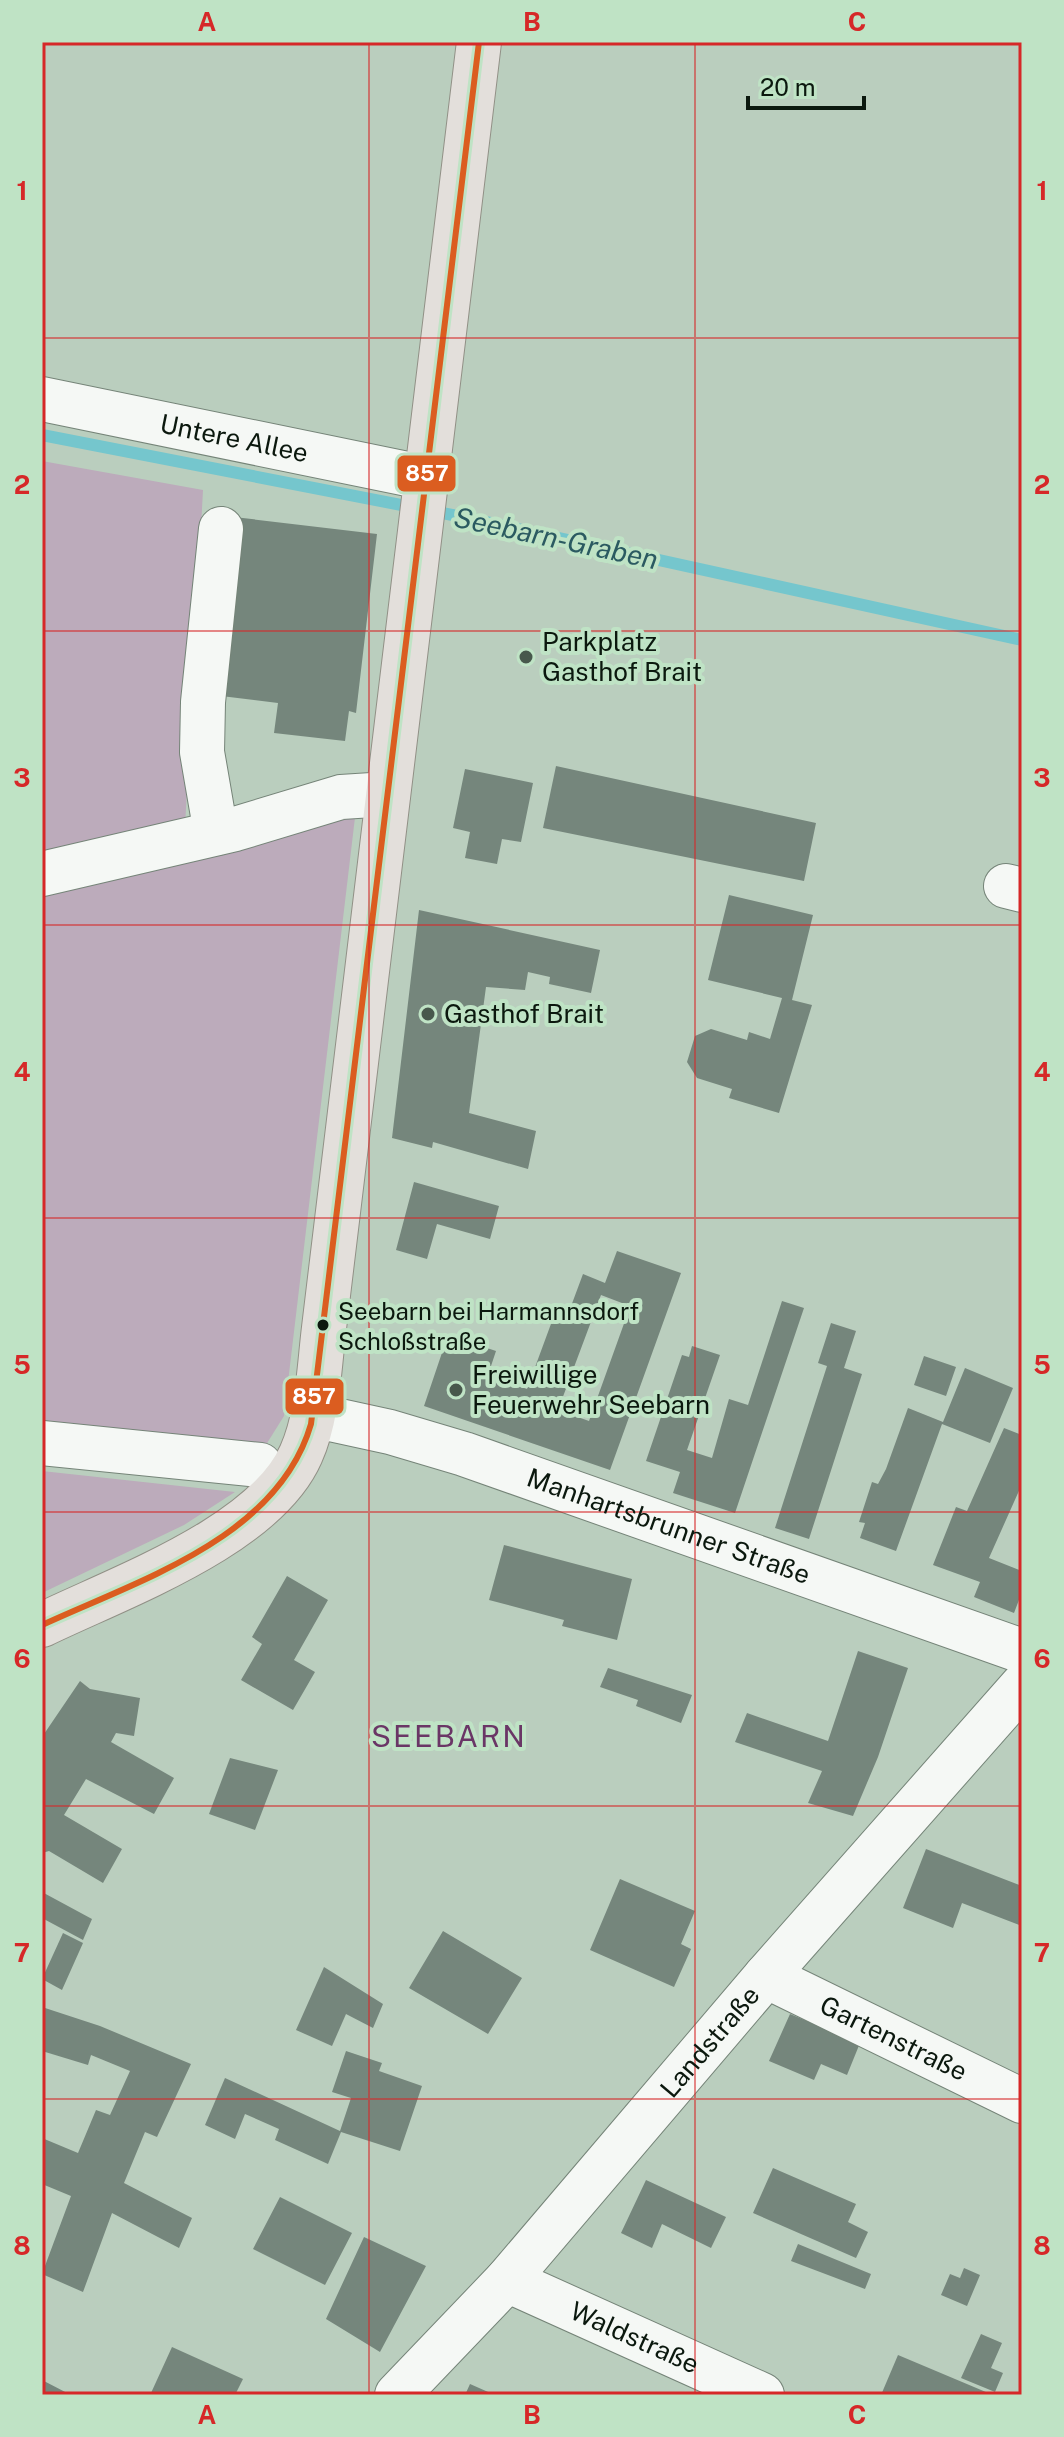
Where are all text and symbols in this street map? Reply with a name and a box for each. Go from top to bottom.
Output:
text: A [198,6,217,37]
text: B [523,6,541,37]
text: C [848,6,866,37]
scale bar [748,60,864,110]
text: 20 m [760,73,816,101]
text: 1 [16,175,28,206]
text: 1 [1036,175,1048,206]
street label: Untere Allee [157,408,311,468]
line badge: 857 [396,454,457,493]
text: 857 [405,460,449,486]
text: 2 [14,469,30,500]
text: 2 [1034,469,1050,500]
water label: Seebarn-Graben [451,500,661,575]
place label: Parkplatz Gasthof Brait [542,626,702,687]
marker: Parkplatz Gasthof Brait [517,648,535,666]
text: 3 [13,762,31,793]
text: 3 [1033,762,1051,793]
place label: Gasthof Brait [444,998,604,1029]
marker: Gasthof Brait [419,1005,437,1023]
text: 4 [13,1056,31,1087]
text: 4 [1033,1056,1051,1087]
place label: Seebarn bei Harmannsdorf Schloßstraße [338,1297,639,1355]
marker: Seebarn bei Harmannsdorf Schloßstraße [315,1317,331,1333]
text: 5 [13,1349,31,1380]
text: 5 [1033,1349,1051,1380]
place label: Freiwillige Feuerwehr Seebarn [472,1359,710,1420]
line badge: 857 [284,1377,345,1416]
marker: Freiwillige Feuerwehr Seebarn [447,1381,465,1399]
text: 857 [292,1383,336,1409]
street label: Manhartsbrunner Straße [523,1462,814,1590]
text: 6 [13,1643,31,1674]
text: 6 [1033,1643,1051,1674]
district label: SEEBARN [371,1718,527,1754]
text: 7 [14,1937,30,1968]
text: 7 [1034,1937,1050,1968]
street label: Landstraße [653,1979,766,2104]
street label: Gartenstraße [815,1989,972,2087]
text: 8 [13,2230,31,2261]
text: 8 [1033,2230,1051,2261]
street label: Waldstraße [566,2295,704,2380]
text: A [198,2399,217,2430]
text: B [523,2399,541,2430]
text: C [848,2399,866,2430]

